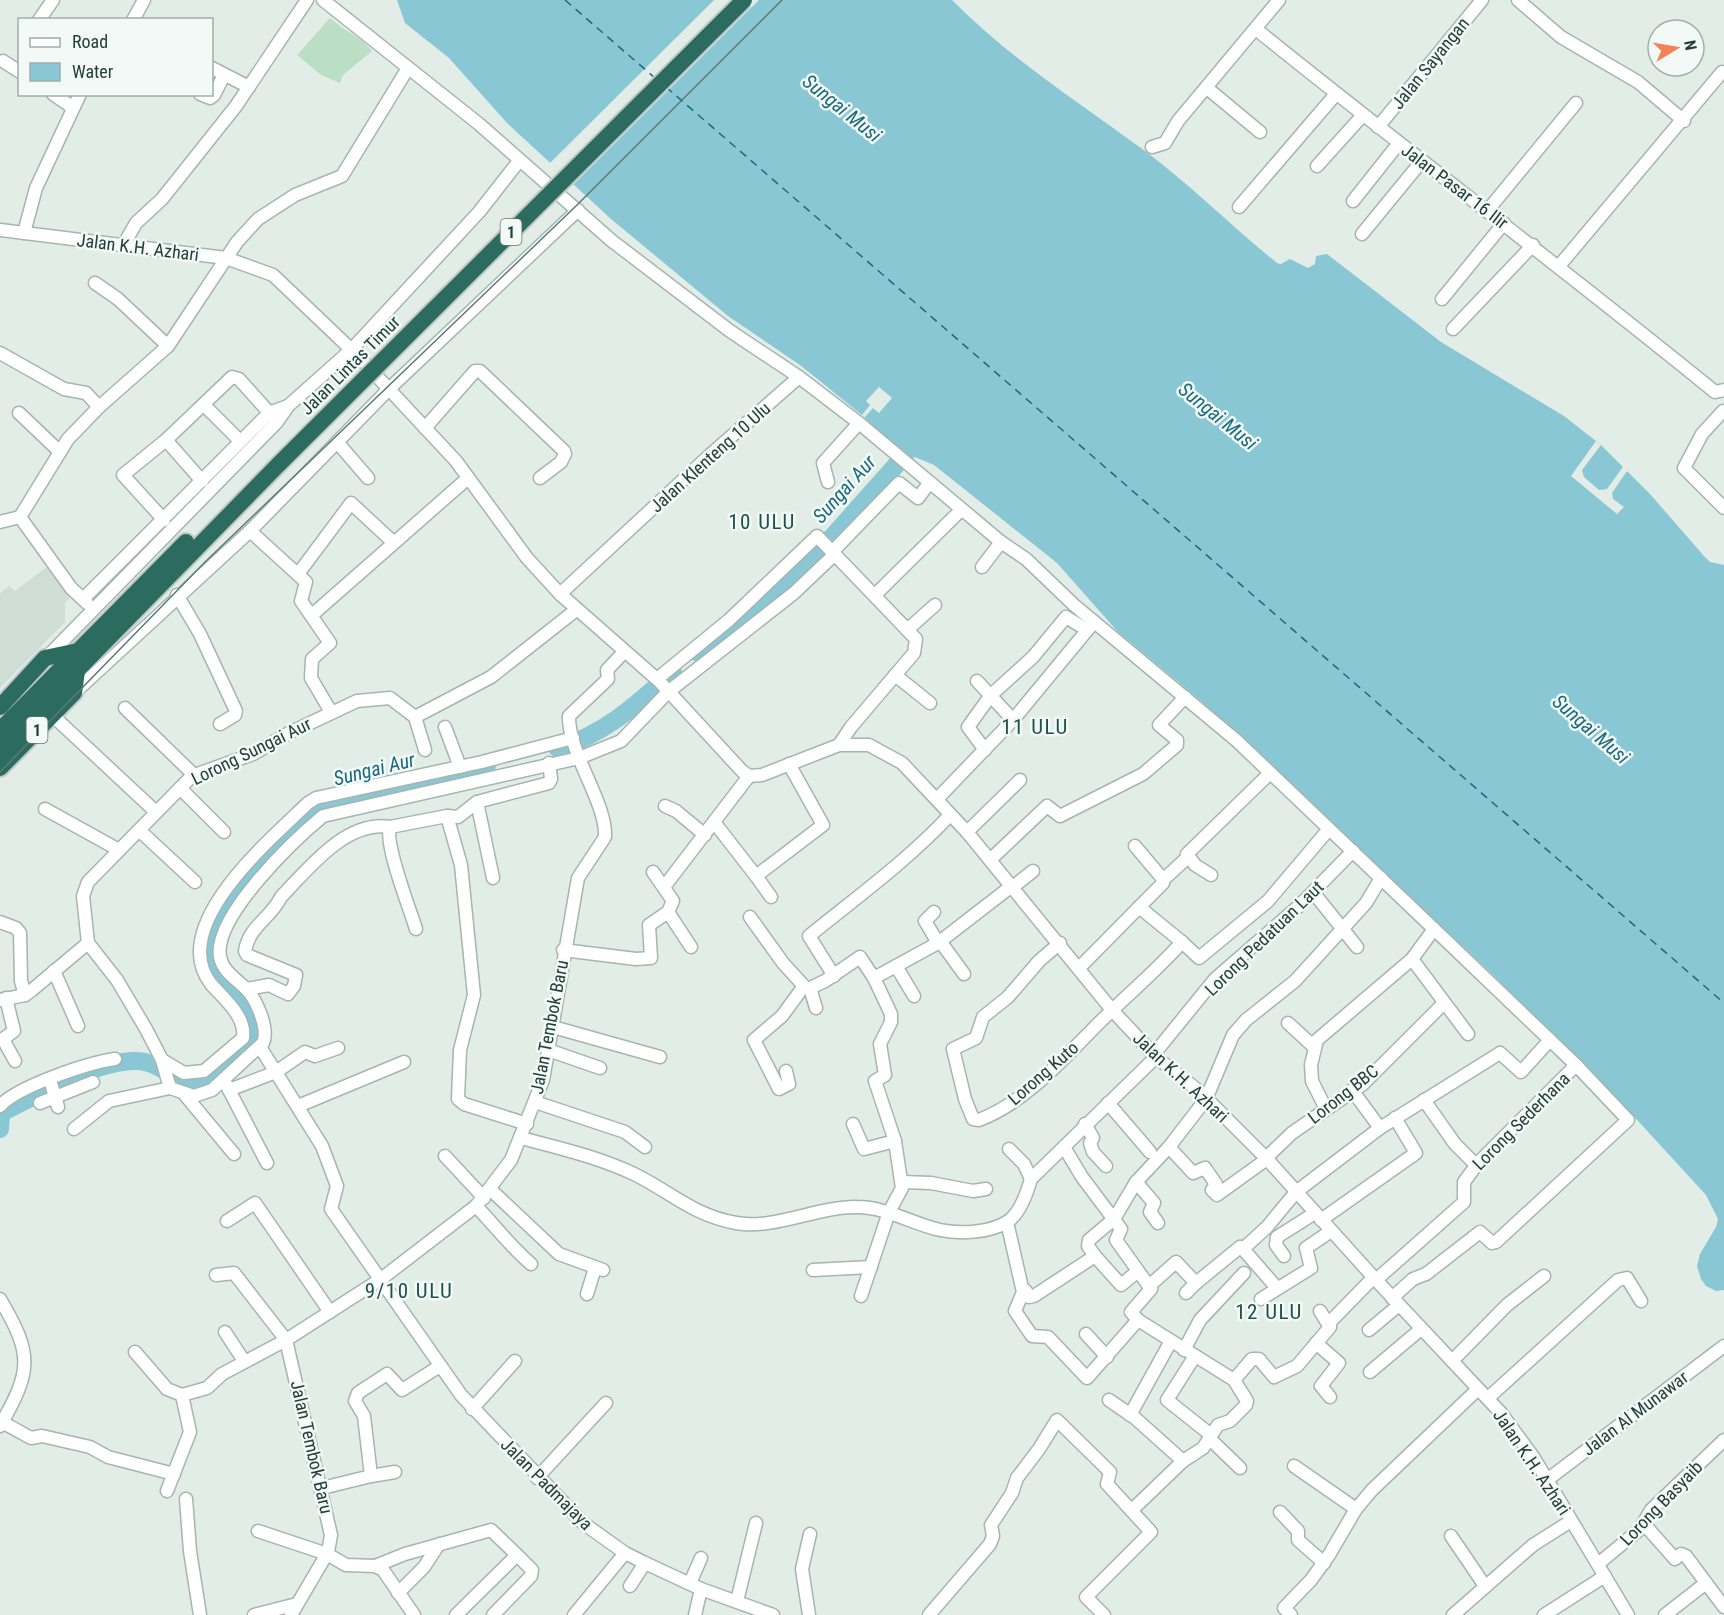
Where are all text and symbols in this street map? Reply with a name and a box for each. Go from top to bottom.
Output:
street label: Jalan Sayangan [1387,13,1473,113]
legend [18,18,213,96]
north arrow [1646,18,1706,78]
text: Road [72,31,108,52]
text: N [1680,39,1700,52]
text: Water [72,61,114,82]
water label: Sungai Musi [798,69,887,147]
street label: Jalan Pasar 16 Ilir [1398,139,1513,233]
road number: 1 [500,219,522,245]
street label: Jalan K.H. Azhari [76,229,200,265]
street label: Jalan Lintas Timur [296,311,404,419]
water label: Sungai Musi [1174,377,1263,455]
street label: Jalan Klenteng 10 Ulu [646,398,774,516]
water label: Sungai Aur [807,449,881,528]
district label: 10 ULU [728,510,796,534]
water label: Sungai Musi [1548,689,1635,769]
street label: Lorong Sungai Aur [188,713,315,789]
district label: 11 ULU [1001,715,1069,739]
road number: 1 [26,717,48,743]
water label: Sungai Aur [331,747,418,791]
street label: Lorong Pedatuan Laut [1201,876,1327,1000]
street label: Jalan Tembok Baru [526,958,572,1096]
street label: Jalan K.H. Azhari [1129,1027,1233,1127]
street label: Lorong Kuto [1004,1037,1082,1109]
street label: Lorong BBC [1304,1060,1382,1128]
street label: Lorong Sederhana [1468,1068,1574,1174]
district label: 9/10 ULU [365,1279,453,1303]
district label: 12 ULU [1235,1300,1303,1324]
street label: Jalan Al Munawar [1578,1366,1692,1460]
street label: Jalan Tembok Baru [286,1378,338,1516]
street label: Jalan K.H. Azhari [1489,1405,1575,1519]
street label: Jalan Padmajaya [497,1434,597,1534]
street label: Lorong Basyaib [1615,1456,1707,1550]

